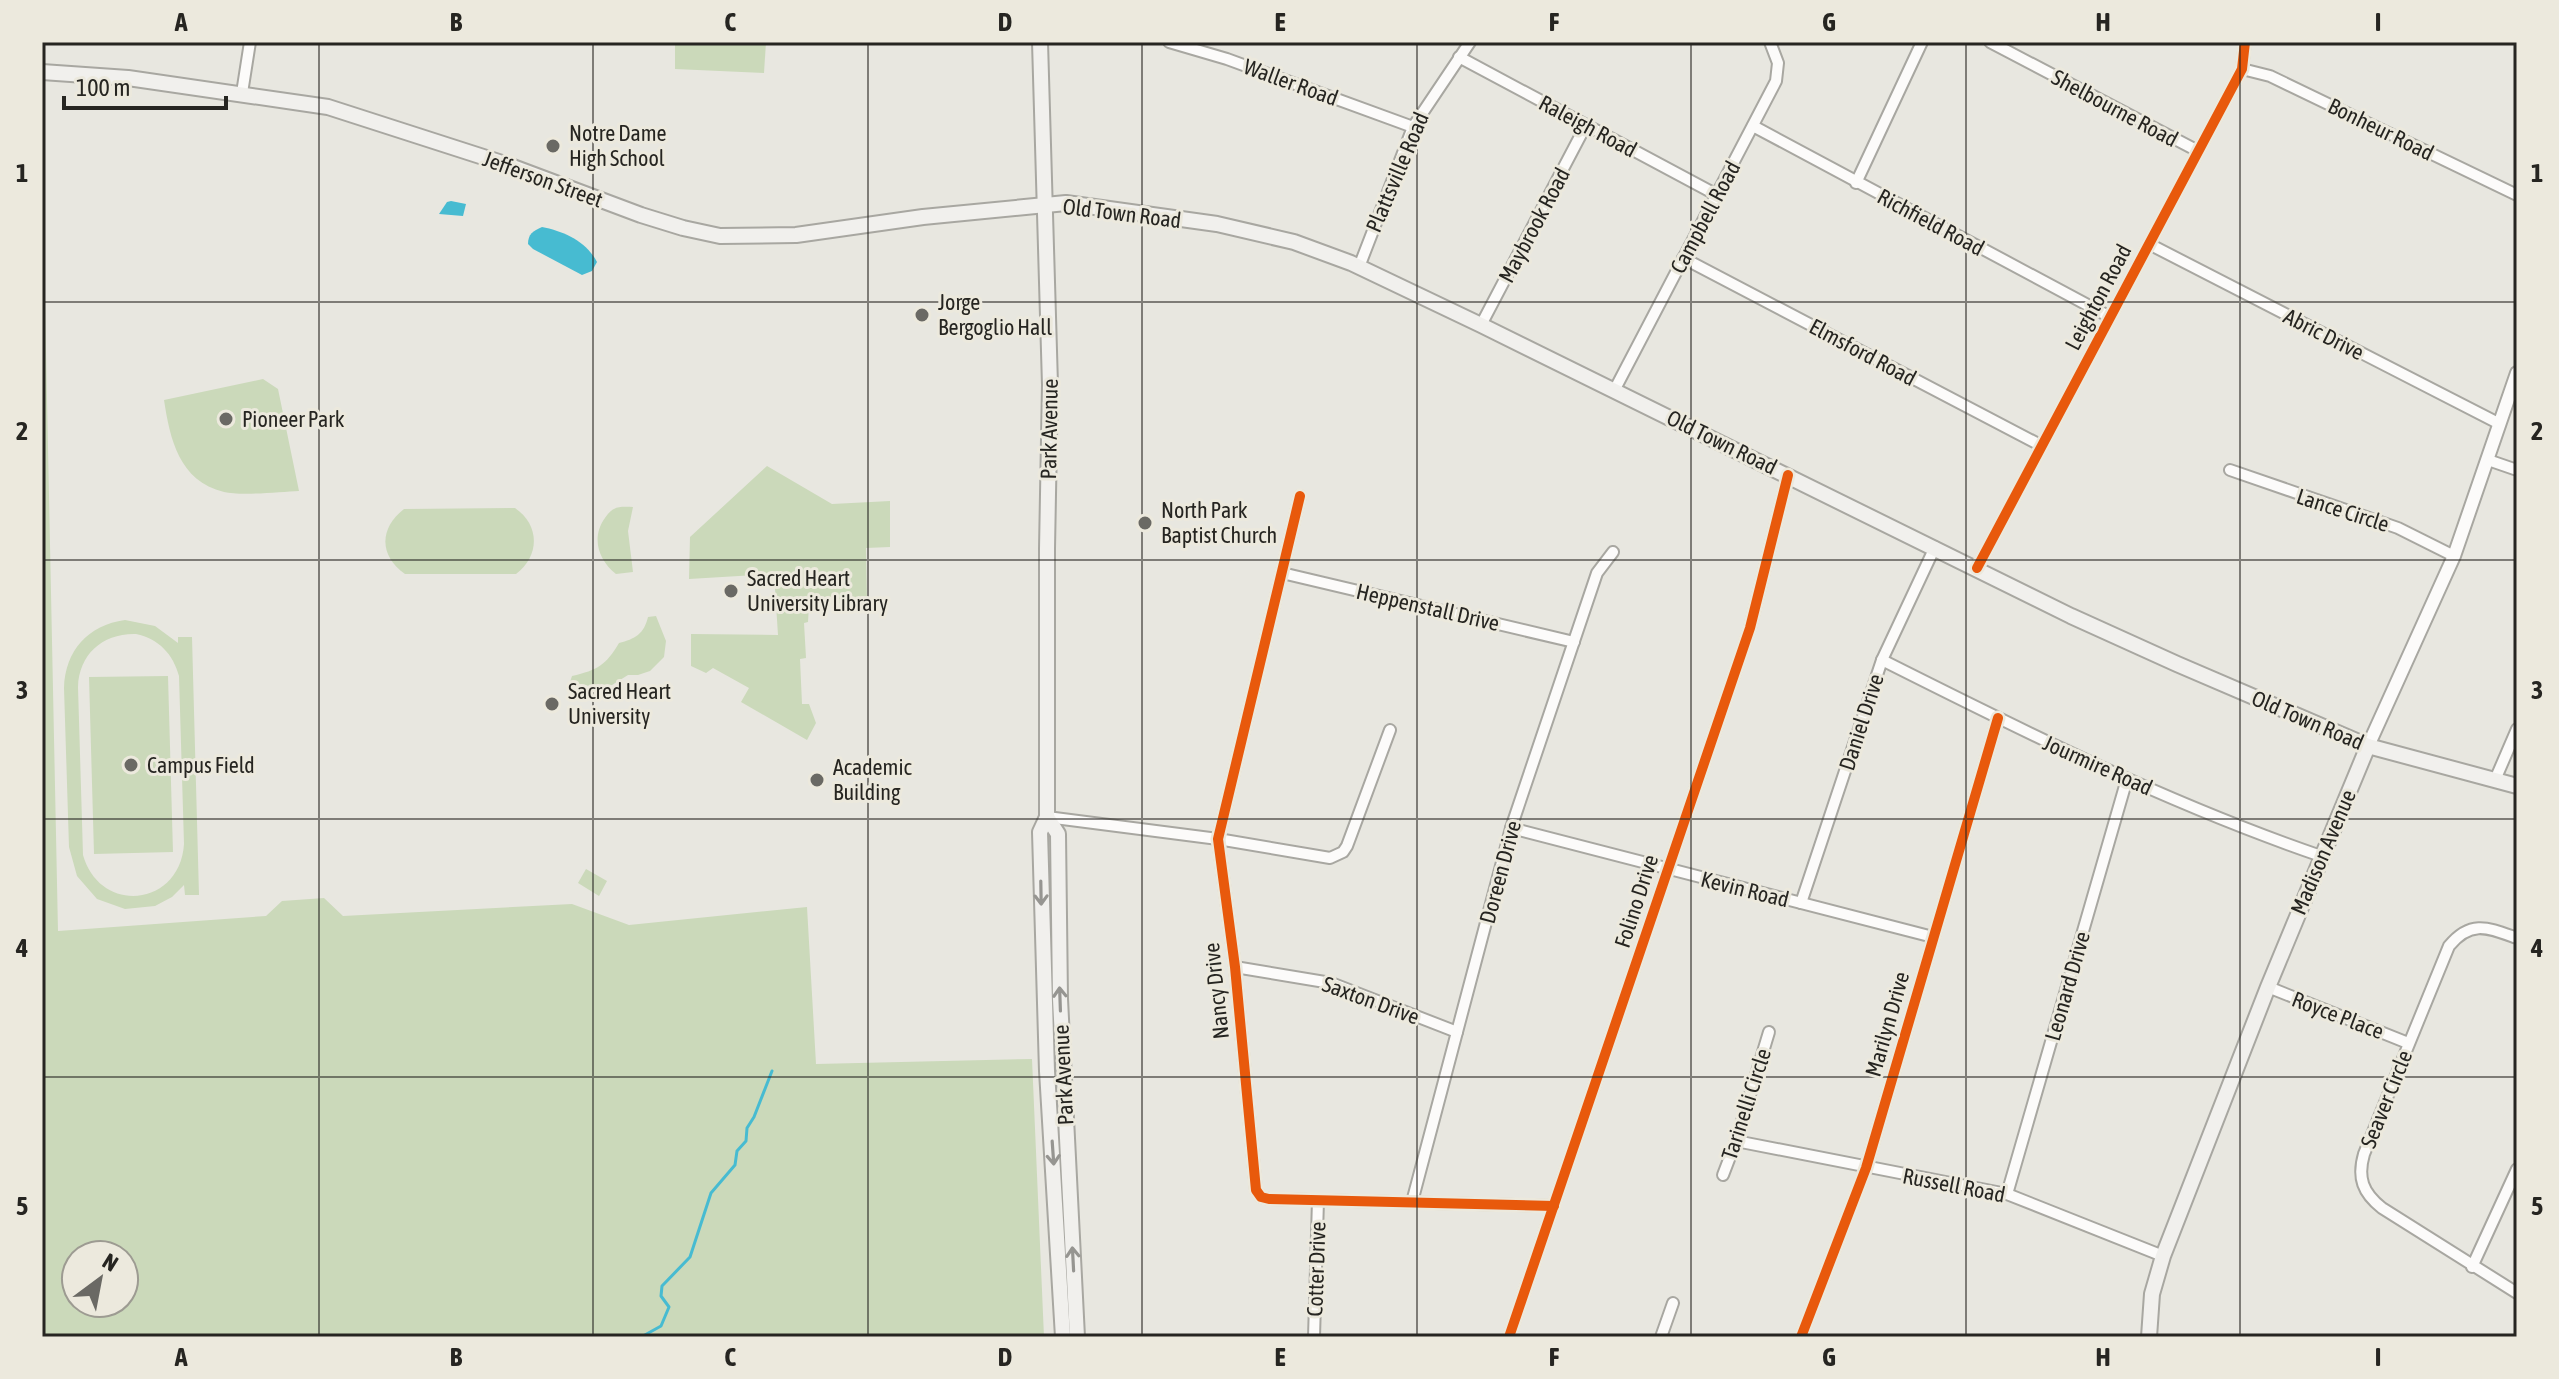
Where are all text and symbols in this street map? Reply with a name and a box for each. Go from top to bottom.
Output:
text: A [174,7,188,37]
text: B [450,7,463,37]
text: C [724,7,736,37]
text: D [998,7,1012,37]
text: E [1274,7,1286,37]
text: F [1549,7,1560,37]
text: G [1822,7,1836,37]
text: H [2095,7,2111,37]
text: I [2375,7,2381,37]
street label: Waller Road [1240,53,1342,111]
scale bar [64,60,226,110]
street label: Shelbourne Road [2047,64,2183,152]
text: 100 m [76,74,130,101]
street label: Raleigh Road [1535,89,1641,163]
street label: Bonheur Road [2324,92,2438,166]
street label: Plattsville Road [1360,108,1434,236]
place label: Notre Dame High School [569,120,667,171]
marker: Notre Dame High School [544,137,562,155]
street label: Jefferson Street [480,145,606,213]
street label: Campbell Road [1665,156,1745,278]
text: 1 [16,158,28,188]
text: 1 [2531,158,2543,188]
street label: Maybrook Road [1493,163,1575,287]
street label: Richfield Road [1873,183,1989,261]
street label: Old Town Road [1061,193,1183,233]
street label: Leighton Road [2059,240,2137,354]
place label: Jorge Bergoglio Hall [938,289,1052,340]
street label: Abric Drive [2280,303,2368,365]
marker: Jorge Bergoglio Hall [913,306,931,324]
street label: Elmsford Road [1805,313,1921,391]
street label: Park Avenue [1035,378,1063,480]
street label: Old Town Road [1663,404,1781,480]
place label: Pioneer Park [242,406,345,432]
marker: Pioneer Park [217,410,235,428]
text: 2 [16,416,28,446]
text: 2 [2531,416,2543,446]
street label: Lance Circle [2293,483,2393,537]
place label: North Park Baptist Church [1161,497,1277,548]
marker: North Park Baptist Church [1136,514,1154,532]
place label: Sacred Heart University Library [747,565,888,616]
street label: Heppenstall Drive [1354,578,1502,636]
marker: Sacred Heart University Library [722,582,740,600]
street label: Daniel Drive [1833,671,1889,773]
text: 3 [16,675,28,705]
text: 3 [2531,675,2543,705]
place label: Sacred Heart University [568,678,671,729]
street label: Old Town Road [2248,685,2368,755]
marker: Sacred Heart University [543,695,561,713]
street label: Jourmire Road [2039,729,2157,801]
place label: Campus Field [147,752,255,778]
place label: Academic Building [833,754,912,805]
marker: Campus Field [122,756,140,774]
marker: Academic Building [808,771,826,789]
street label: Madison Avenue [2285,786,2361,918]
street label: Doreen Drive [1474,818,1526,926]
street label: Folino Drive [1609,851,1663,951]
street label: Kevin Road [1698,866,1792,912]
one-way arrow [1033,879,1049,906]
street label: Leonard Drive [2039,928,2095,1044]
text: 4 [15,933,28,963]
text: 4 [2530,933,2543,963]
street label: Nancy Drive [1198,942,1234,1040]
street label: Marilyn Drive [1860,969,1914,1079]
street label: Saxton Drive [1319,970,1423,1030]
one-way arrow [1052,986,1067,1013]
street label: Royce Place [2288,986,2388,1044]
street label: Park Avenue [1047,1024,1079,1126]
street label: Tarinelli Circle [1716,1045,1776,1163]
street label: Seaver Circle [2355,1046,2417,1152]
one-way arrow [1046,1139,1061,1166]
street label: Russell Road [1901,1162,2007,1208]
text: 5 [16,1191,28,1221]
text: 5 [2531,1191,2543,1221]
street label: Cotter Drive [1301,1221,1331,1317]
north arrow [60,1239,140,1319]
one-way arrow [1065,1246,1080,1273]
text: N [98,1248,123,1277]
text: A [174,1342,188,1372]
text: B [450,1342,463,1372]
text: C [724,1342,736,1372]
text: D [998,1342,1012,1372]
text: E [1274,1342,1286,1372]
text: F [1549,1342,1560,1372]
text: G [1822,1342,1836,1372]
text: H [2095,1342,2111,1372]
text: I [2375,1342,2381,1372]

